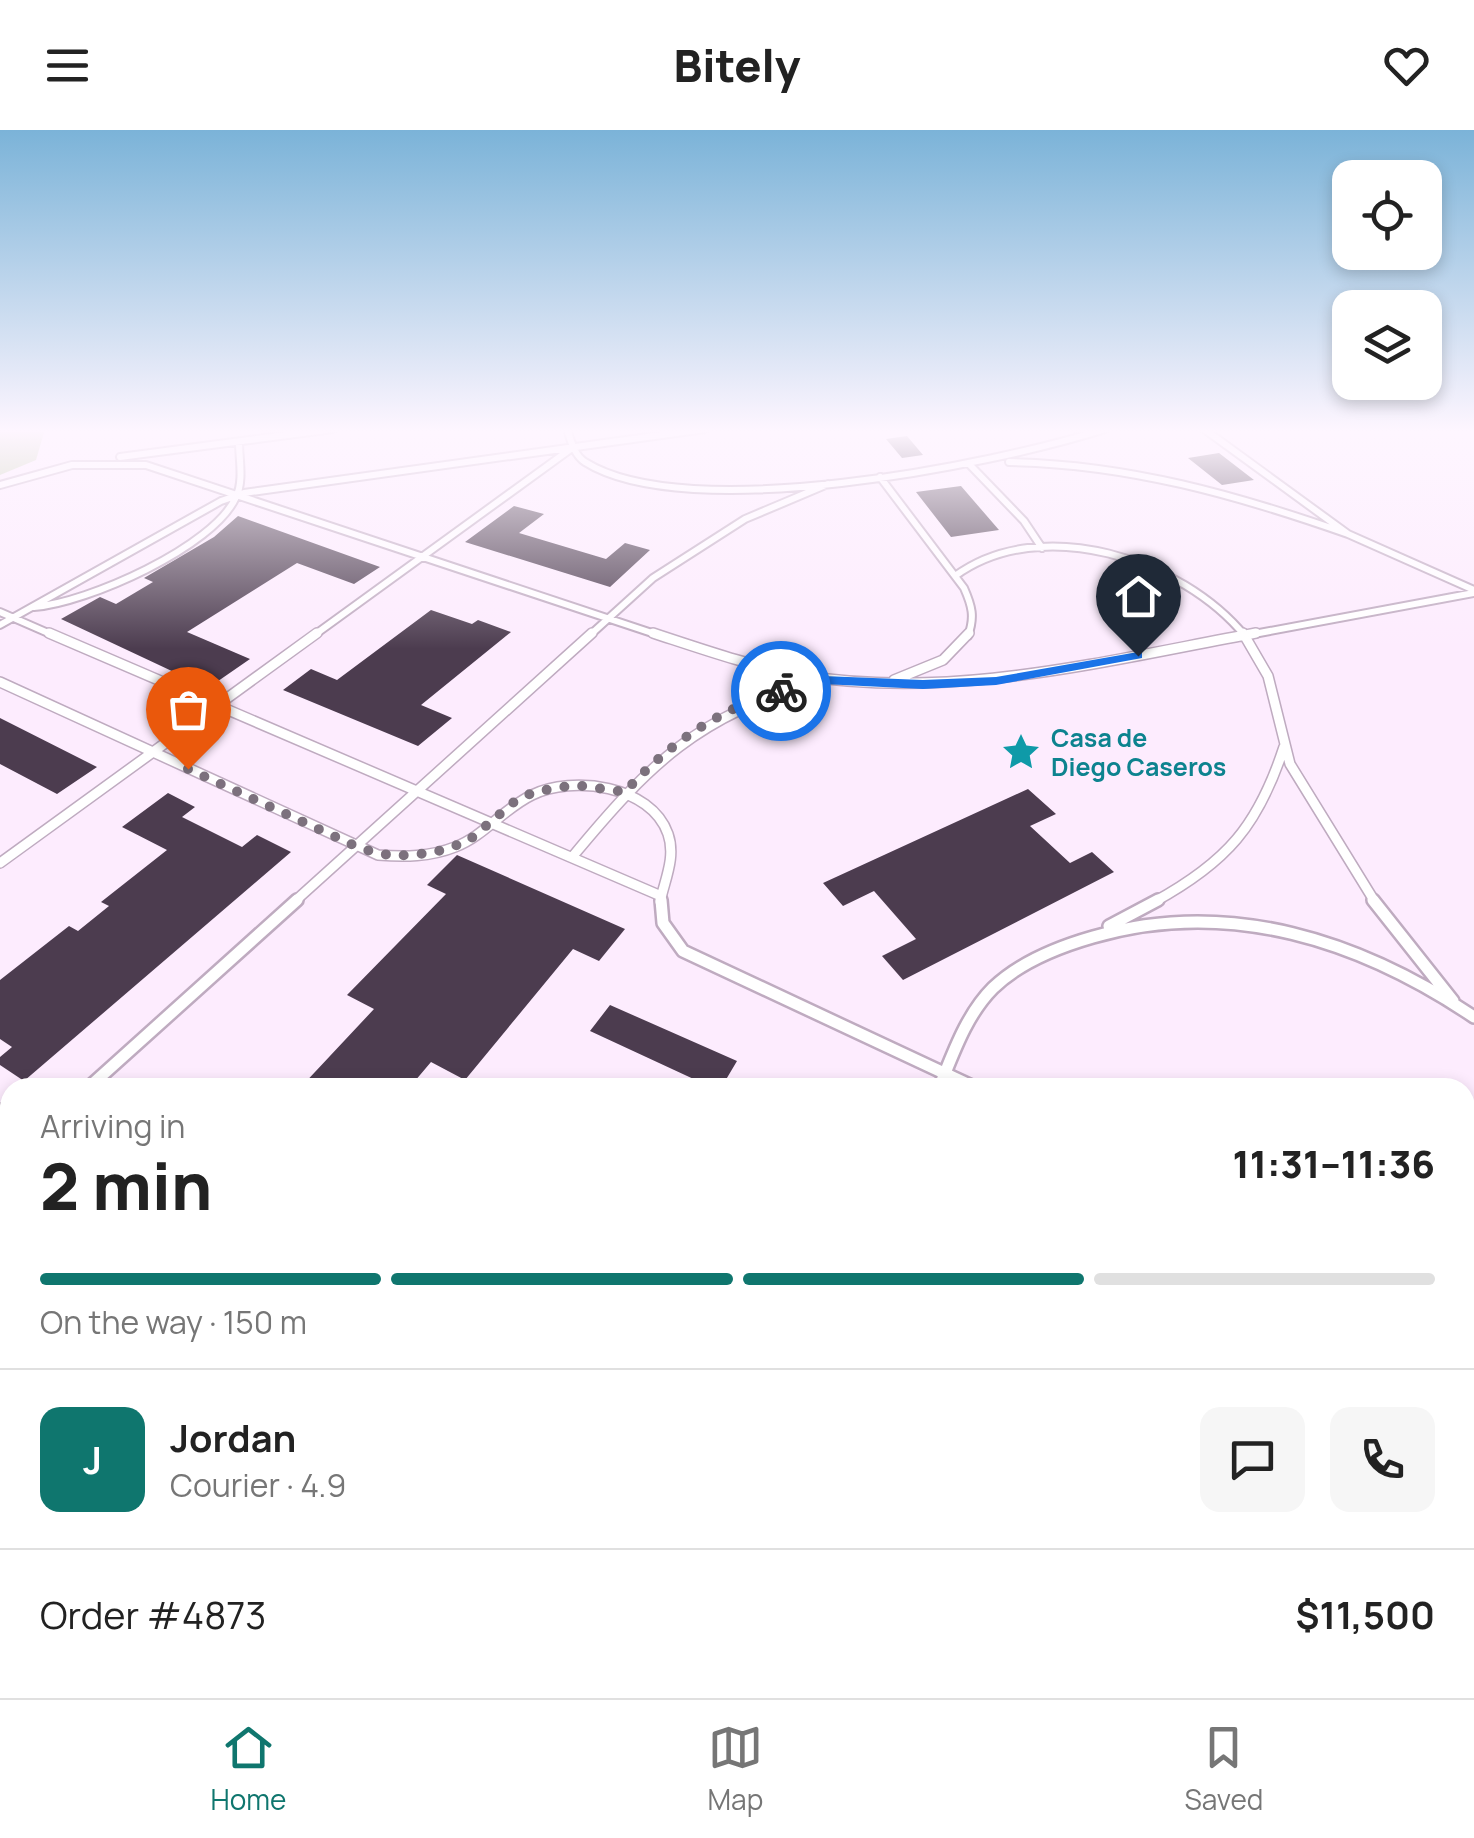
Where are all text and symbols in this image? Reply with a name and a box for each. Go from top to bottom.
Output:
text: Bitely [674,34,800,96]
icon: menu [40,38,95,93]
icon: heart [1379,38,1434,93]
map controls [1332,160,1442,400]
button: locate [1332,160,1442,270]
button: layers [1332,290,1442,400]
pin [1096,554,1181,657]
icon: home [1111,569,1166,624]
courier [731,641,831,741]
icon: bike [754,664,809,719]
pin [146,667,231,770]
icon: bag [161,682,216,737]
place label: Casa de Diego Caseros [1051,720,1226,784]
place icon: Casa de Diego Caseros [1000,731,1042,773]
text: Arriving in [40,1104,185,1148]
text: 11:31–11:36 [1233,1137,1435,1189]
text: 2 min [40,1141,212,1230]
text: On the way · 150 m [40,1300,307,1344]
button: chat [1200,1407,1305,1512]
button: phone [1330,1407,1435,1512]
text: Jordan [170,1411,296,1463]
text: J [83,1433,102,1485]
text: Courier · 4.9 [170,1463,346,1507]
text: Order #4873 [40,1588,266,1640]
text: $11,500 [1296,1588,1435,1640]
tab: Home [211,1720,286,1818]
tab: Map [708,1720,763,1818]
tab: Saved [1184,1720,1263,1818]

